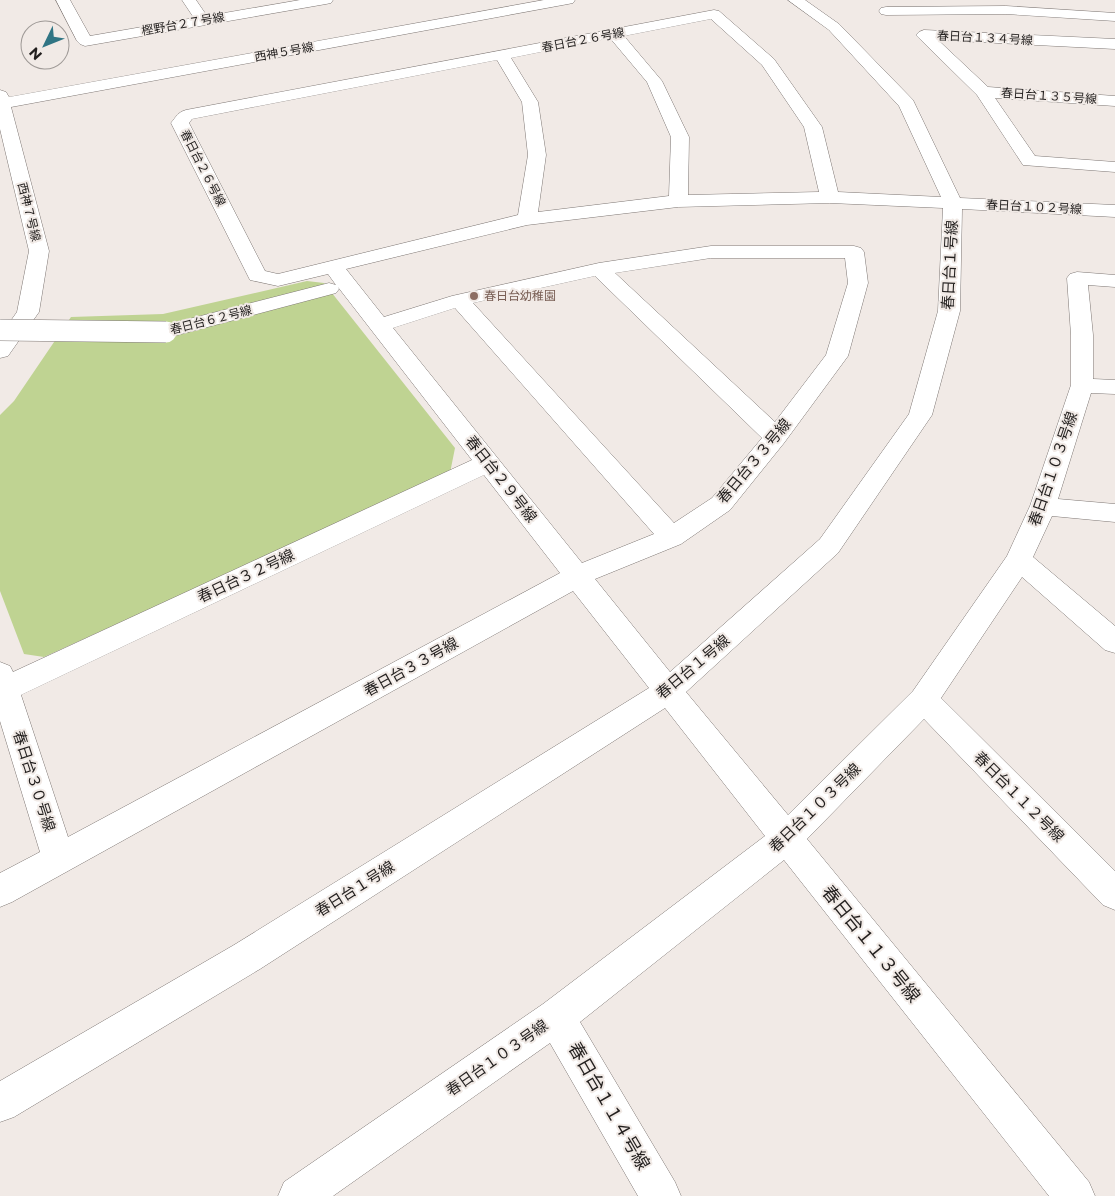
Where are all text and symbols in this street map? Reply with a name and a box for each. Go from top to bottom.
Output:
street label: 樫野台２７号線 [140,9,226,38]
north arrow [20,20,70,70]
street label: 春日台２６号線 [540,24,626,55]
street label: 春日台１３４号線 [937,27,1033,48]
street label: 西神５号線 [253,39,315,64]
text: N [25,44,46,64]
street label: 春日台１３５号線 [1001,85,1097,106]
street label: 春日台２６号線 [178,127,229,209]
street label: 西神７号線 [15,181,44,243]
street label: 春日台１０２号線 [986,196,1082,217]
street label: 春日台１号線 [938,220,961,310]
place label: 春日台幼稚園 [484,288,556,303]
marker: 春日台幼稚園 [468,290,480,302]
street label: 春日台６２号線 [168,302,253,337]
street label: 春日台１０３号線 [1024,409,1081,529]
street label: 春日台３３号線 [713,414,795,507]
street label: 春日台２９号線 [462,431,541,526]
street label: 春日台３２号線 [194,545,297,606]
street label: 春日台１号線 [652,630,733,703]
street label: 春日台３３号線 [360,633,461,700]
street label: 春日台３０号線 [9,728,60,834]
street label: 春日台１１２号線 [970,747,1069,846]
street label: 春日台１０３号線 [765,759,864,856]
street label: 春日台１号線 [312,857,398,920]
street label: 春日台１１３号線 [817,881,925,1007]
street label: 春日台１０３号線 [442,1015,551,1100]
street label: 春日台１１４号線 [563,1038,655,1174]

